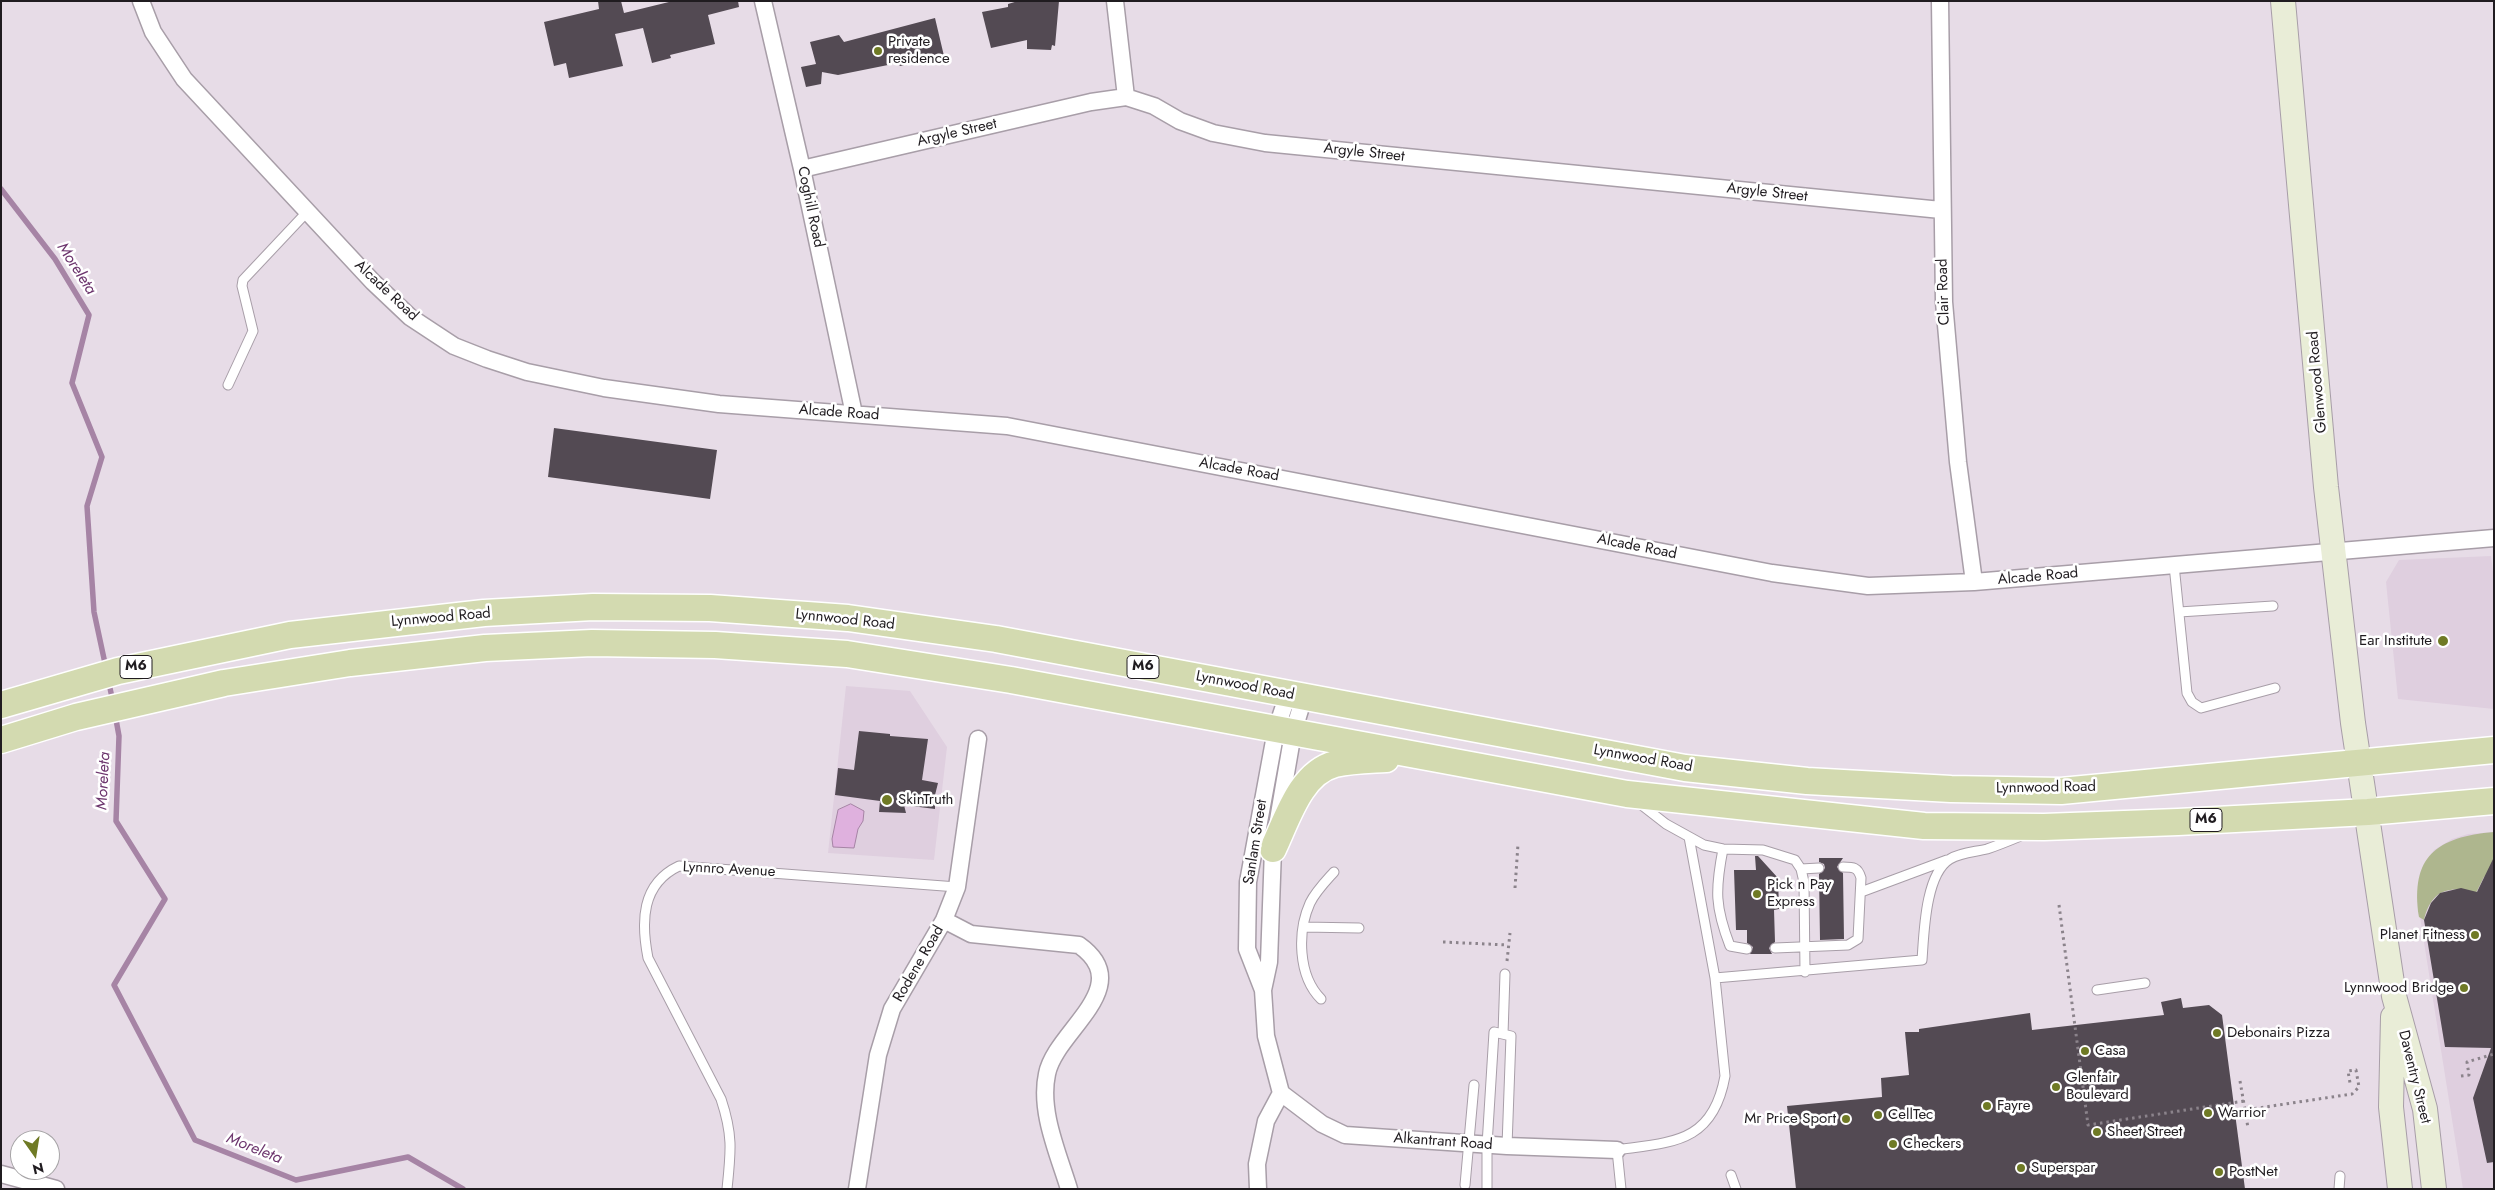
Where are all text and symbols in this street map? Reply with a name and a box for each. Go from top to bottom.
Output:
place label: Private residence [888,33,950,68]
marker: Private residence [872,45,884,57]
street label: Argyle Street [915,115,999,151]
street label: Argyle Street [1323,140,1405,166]
street label: Coghill Road [793,165,827,249]
street label: Argyle Street [1726,180,1808,206]
water label: Moreleta [52,239,100,299]
street label: Alcade Road [350,257,422,325]
street label: Clair Road [1934,258,1954,326]
street label: Glenwood Road [2305,330,2331,434]
street label: Alcade Road [798,401,880,425]
street label: Alcade Road [1198,454,1280,486]
street label: Alcade Road [1596,530,1678,564]
street label: Alcade Road [1997,565,2079,589]
street label: Lynnwood Road [390,605,492,631]
street label: Lynnwood Road [794,606,896,634]
place label: Ear Institute [2359,632,2432,650]
marker: Ear Institute [2436,634,2450,648]
road number: M6 [120,656,152,679]
road number: M6 [1127,656,1159,679]
street label: Lynnwood Road [1194,668,1296,704]
street label: Lynnwood Road [1592,741,1694,777]
water label: Moreleta [93,751,115,811]
street label: Lynnwood Road [1996,778,2096,798]
place label: SkinTruth [898,791,953,809]
marker: SkinTruth [880,793,894,807]
street label: Sanlam Street [1240,798,1272,886]
road number: M6 [2190,808,2222,832]
street label: Lynnro Avenue [682,859,776,881]
place label: Pick n Pay Express [1767,876,1831,911]
marker: Pick n Pay Express [1751,888,1763,900]
street label: Rodene Road [890,923,948,1005]
place label: Planet Fitness [2380,926,2465,944]
marker: Planet Fitness [2469,929,2481,941]
place label: Lynnwood Bridge [2344,979,2454,997]
marker: Lynnwood Bridge [2458,982,2470,994]
place label: Debonairs Pizza [2227,1024,2330,1042]
marker: Debonairs Pizza [2211,1027,2223,1039]
street label: Daventry Street [2394,1029,2434,1125]
place label: Casa [2095,1042,2126,1060]
marker: Casa [2079,1045,2091,1057]
place label: Glenfair Boulevard [2066,1069,2129,1104]
marker: Glenfair Boulevard [2050,1081,2062,1093]
place label: Fayre [1997,1097,2030,1115]
marker: Fayre [1981,1100,1993,1112]
place label: Warrior [2218,1104,2266,1122]
place label: CellTec [1888,1106,1933,1124]
marker: Warrior [2202,1107,2214,1119]
marker: CellTec [1872,1109,1884,1121]
place label: Mr Price Sport [1744,1110,1836,1128]
marker: Mr Price Sport [1840,1113,1852,1125]
place label: Sheet Street [2107,1123,2182,1141]
marker: Sheet Street [2091,1126,2103,1138]
water label: Moreleta [223,1129,285,1169]
north arrow [10,1130,60,1180]
street label: Alkantrant Road [1393,1130,1493,1154]
place label: Checkers [1903,1135,1961,1153]
marker: Checkers [1887,1138,1899,1150]
text: N [30,1158,46,1180]
place label: Superspar [2031,1159,2095,1177]
marker: Superspar [2015,1162,2027,1174]
place label: PostNet [2229,1163,2278,1181]
marker: PostNet [2213,1166,2225,1178]

